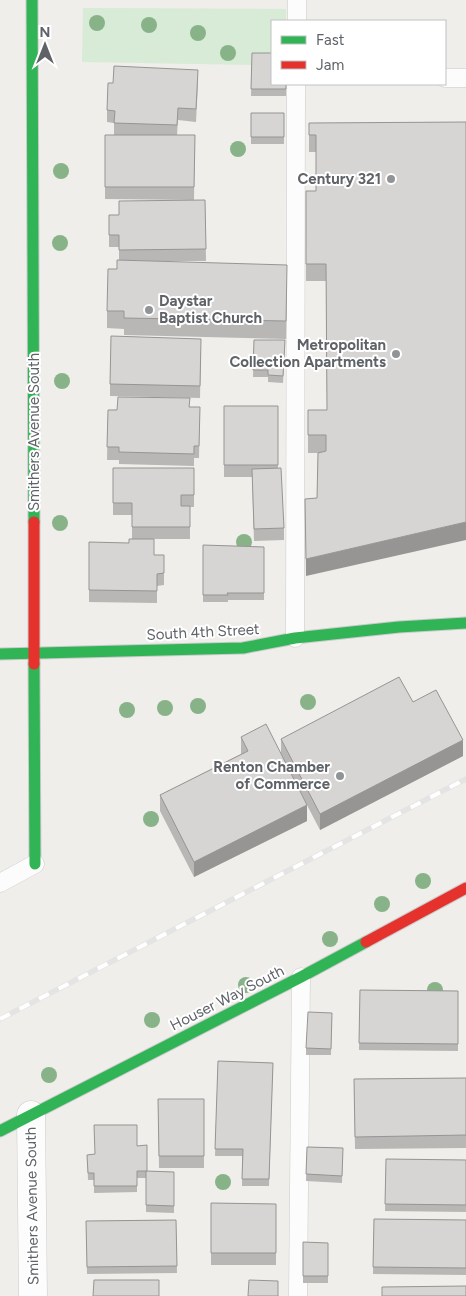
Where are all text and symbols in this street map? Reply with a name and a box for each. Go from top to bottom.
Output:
north arrow [20,20,70,70]
legend [271,20,446,85]
text: N [40,24,50,41]
text: Fast [316,31,345,49]
text: Jam [316,56,344,74]
place label: Century 321 [297,170,381,188]
marker: Century 321 [385,173,397,185]
place label: Daystar Baptist Church [159,292,262,327]
marker: Daystar Baptist Church [143,304,155,316]
place label: Metropolitan Collection Apartments [229,336,386,371]
marker: Metropolitan Collection Apartments [390,348,402,360]
street label: Smithers Avenue South [25,353,43,511]
street label: South 4th Street [146,620,260,644]
place label: Renton Chamber of Commerce [213,758,331,793]
marker: Renton Chamber of Commerce [334,770,346,782]
street label: Houser Way South [167,961,287,1035]
street label: Smithers Avenue South [22,1127,42,1285]

